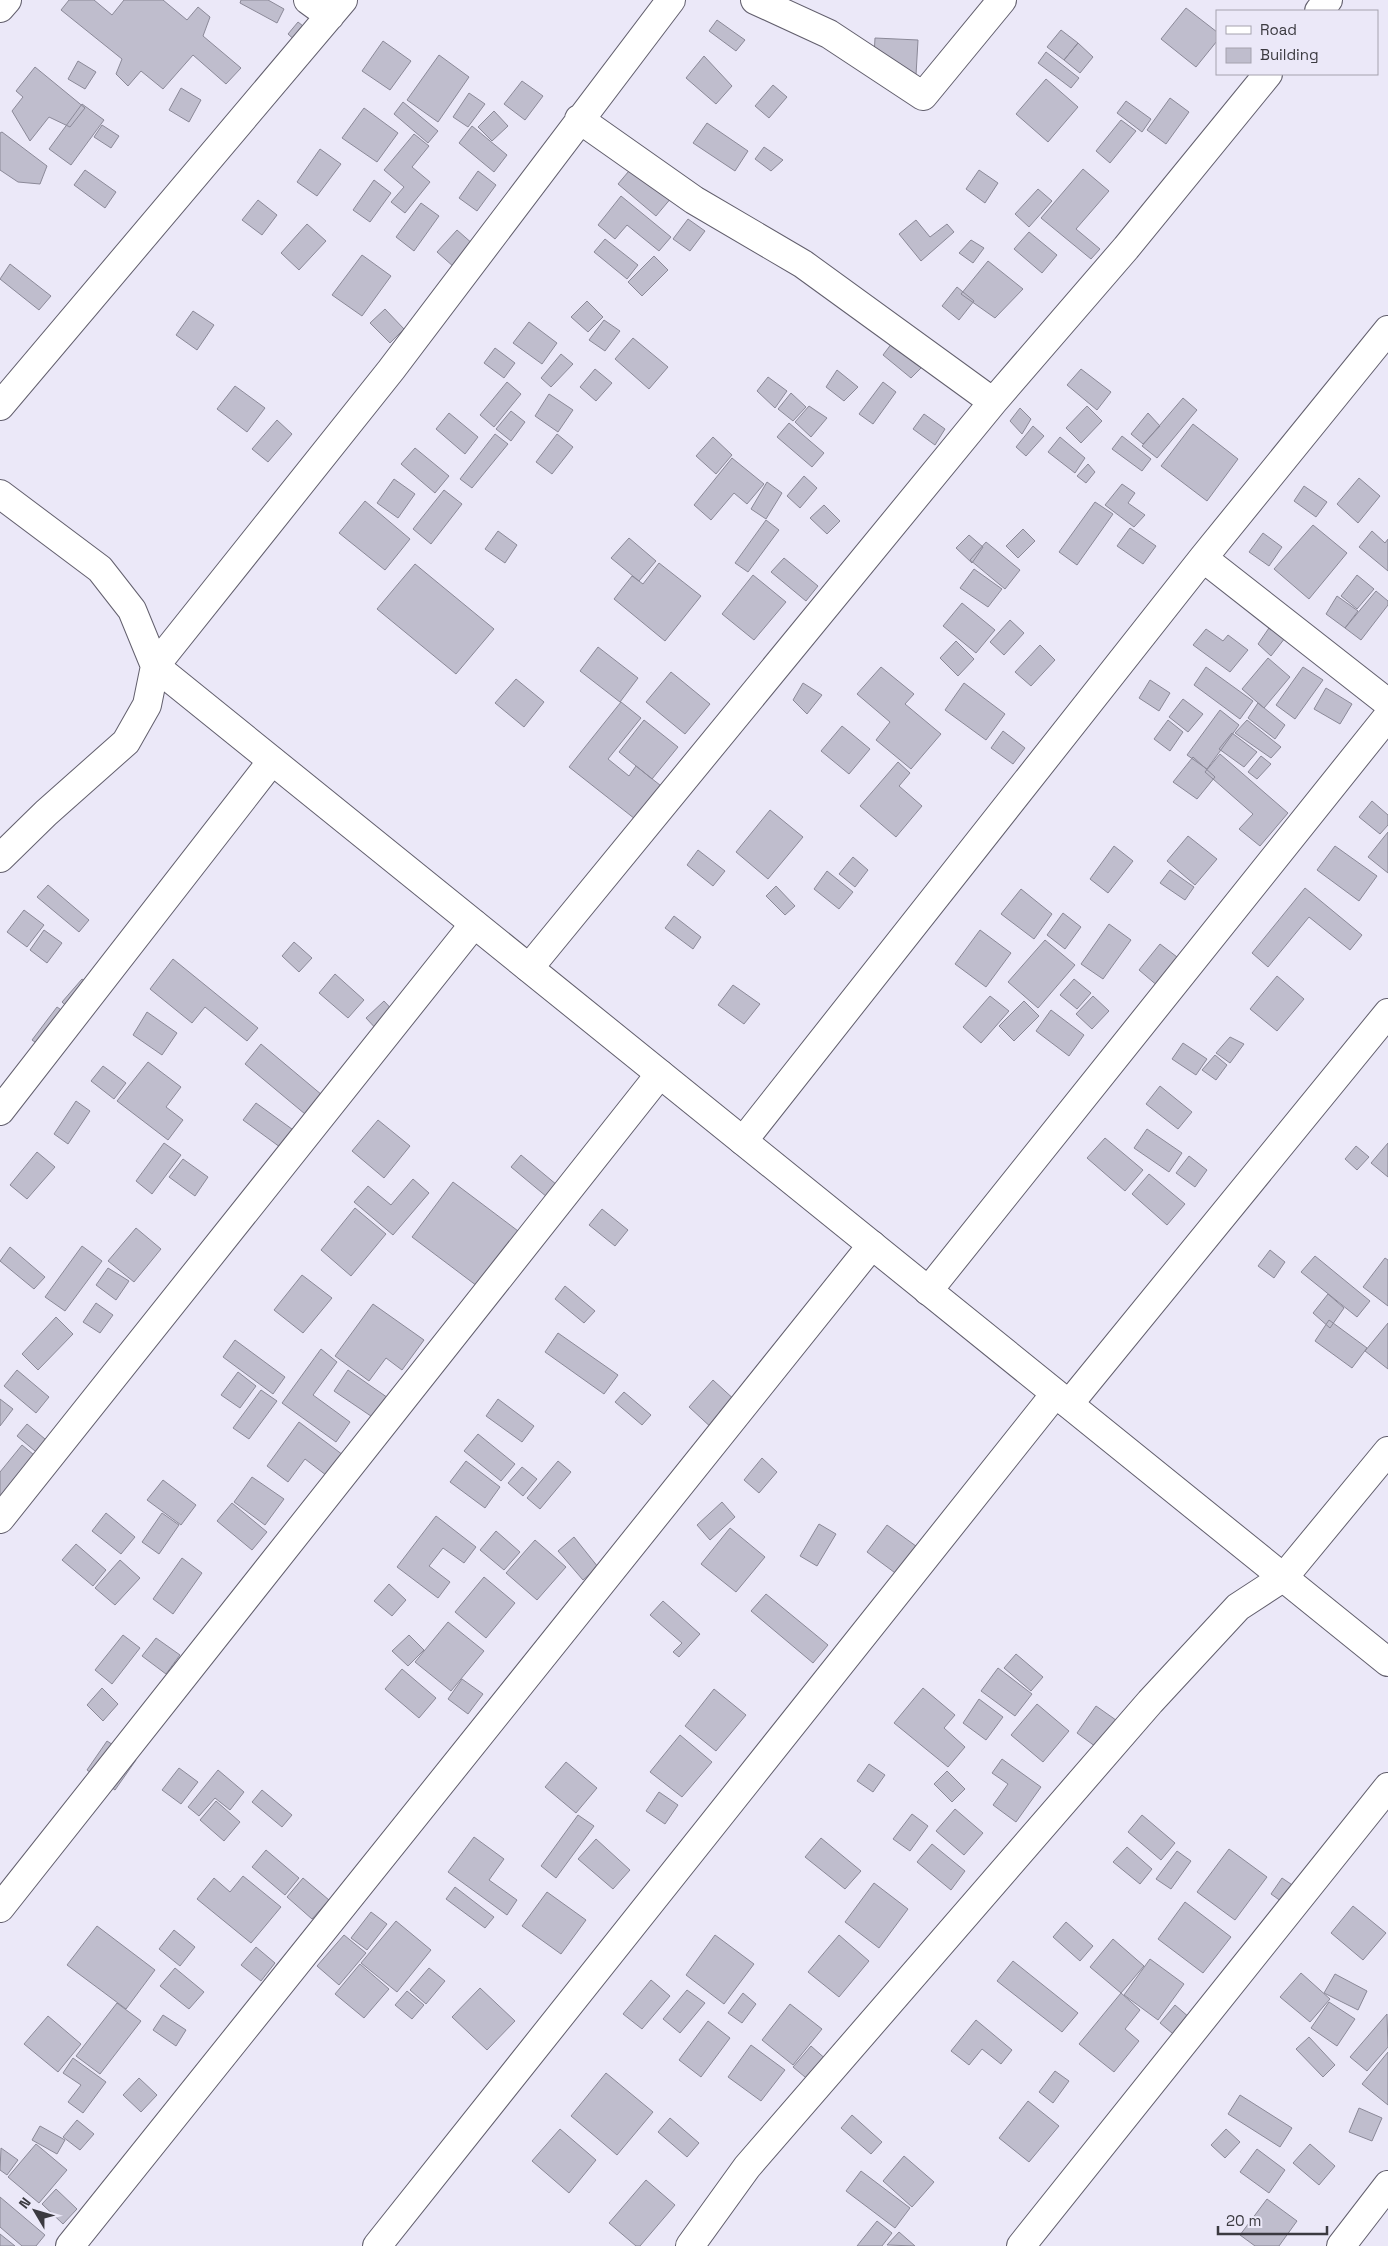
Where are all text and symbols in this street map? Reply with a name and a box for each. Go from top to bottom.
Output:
legend [1216,10,1378,75]
text: Road [1260,20,1297,39]
text: Building [1260,45,1319,64]
north arrow [10,2186,60,2236]
text: N [15,2194,35,2212]
scale bar [1218,2204,1327,2236]
text: 20 m [1226,2211,1261,2230]

